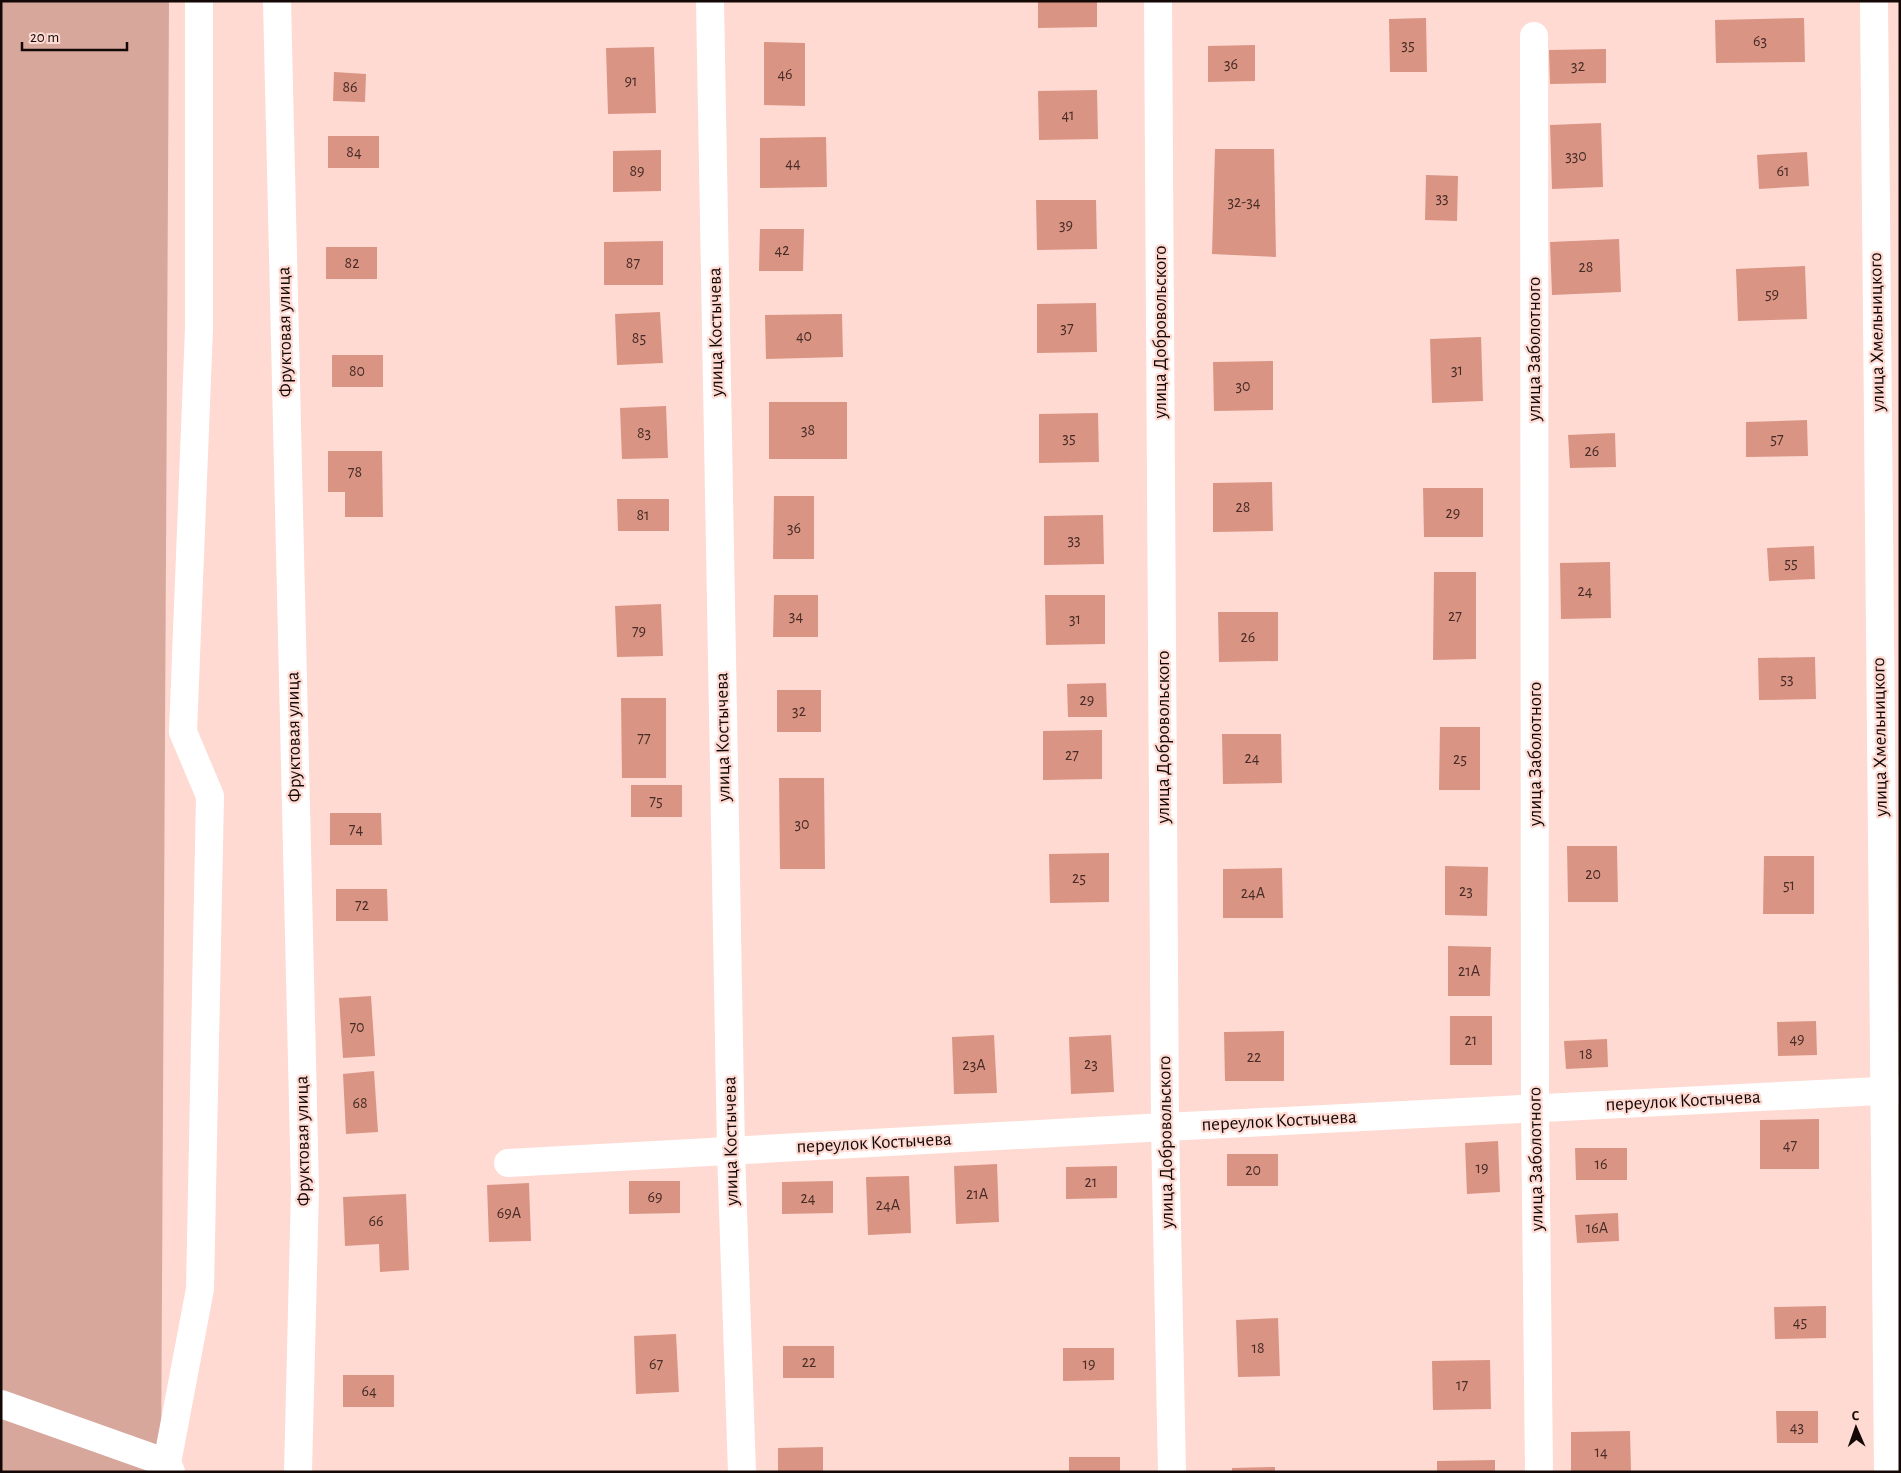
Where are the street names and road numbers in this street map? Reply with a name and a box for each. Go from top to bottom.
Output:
street label: улица Добровольского [1151,246,1170,419]
street label: улица Хмельницкого [1866,252,1888,413]
street label: Фруктовая улица [274,266,296,397]
street label: улица Костычева [705,267,727,398]
street label: улица Заболотного [1525,277,1544,422]
street label: улица Добровольского [1154,651,1173,824]
street label: улица Хмельницкого [1869,657,1891,818]
street label: Фруктовая улица [283,671,305,802]
street label: улица Костычева [712,672,734,803]
street label: улица Заболотного [1526,682,1545,827]
street label: улица Добровольского [1155,1055,1177,1230]
street label: Фруктовая улица [292,1075,314,1206]
street label: улица Костычева [720,1076,742,1207]
street label: улица Заболотного [1525,1087,1547,1232]
street label: переулок Костычева [1605,1087,1761,1115]
street label: переулок Костычева [1201,1107,1357,1135]
street label: переулок Костычева [796,1129,952,1157]

